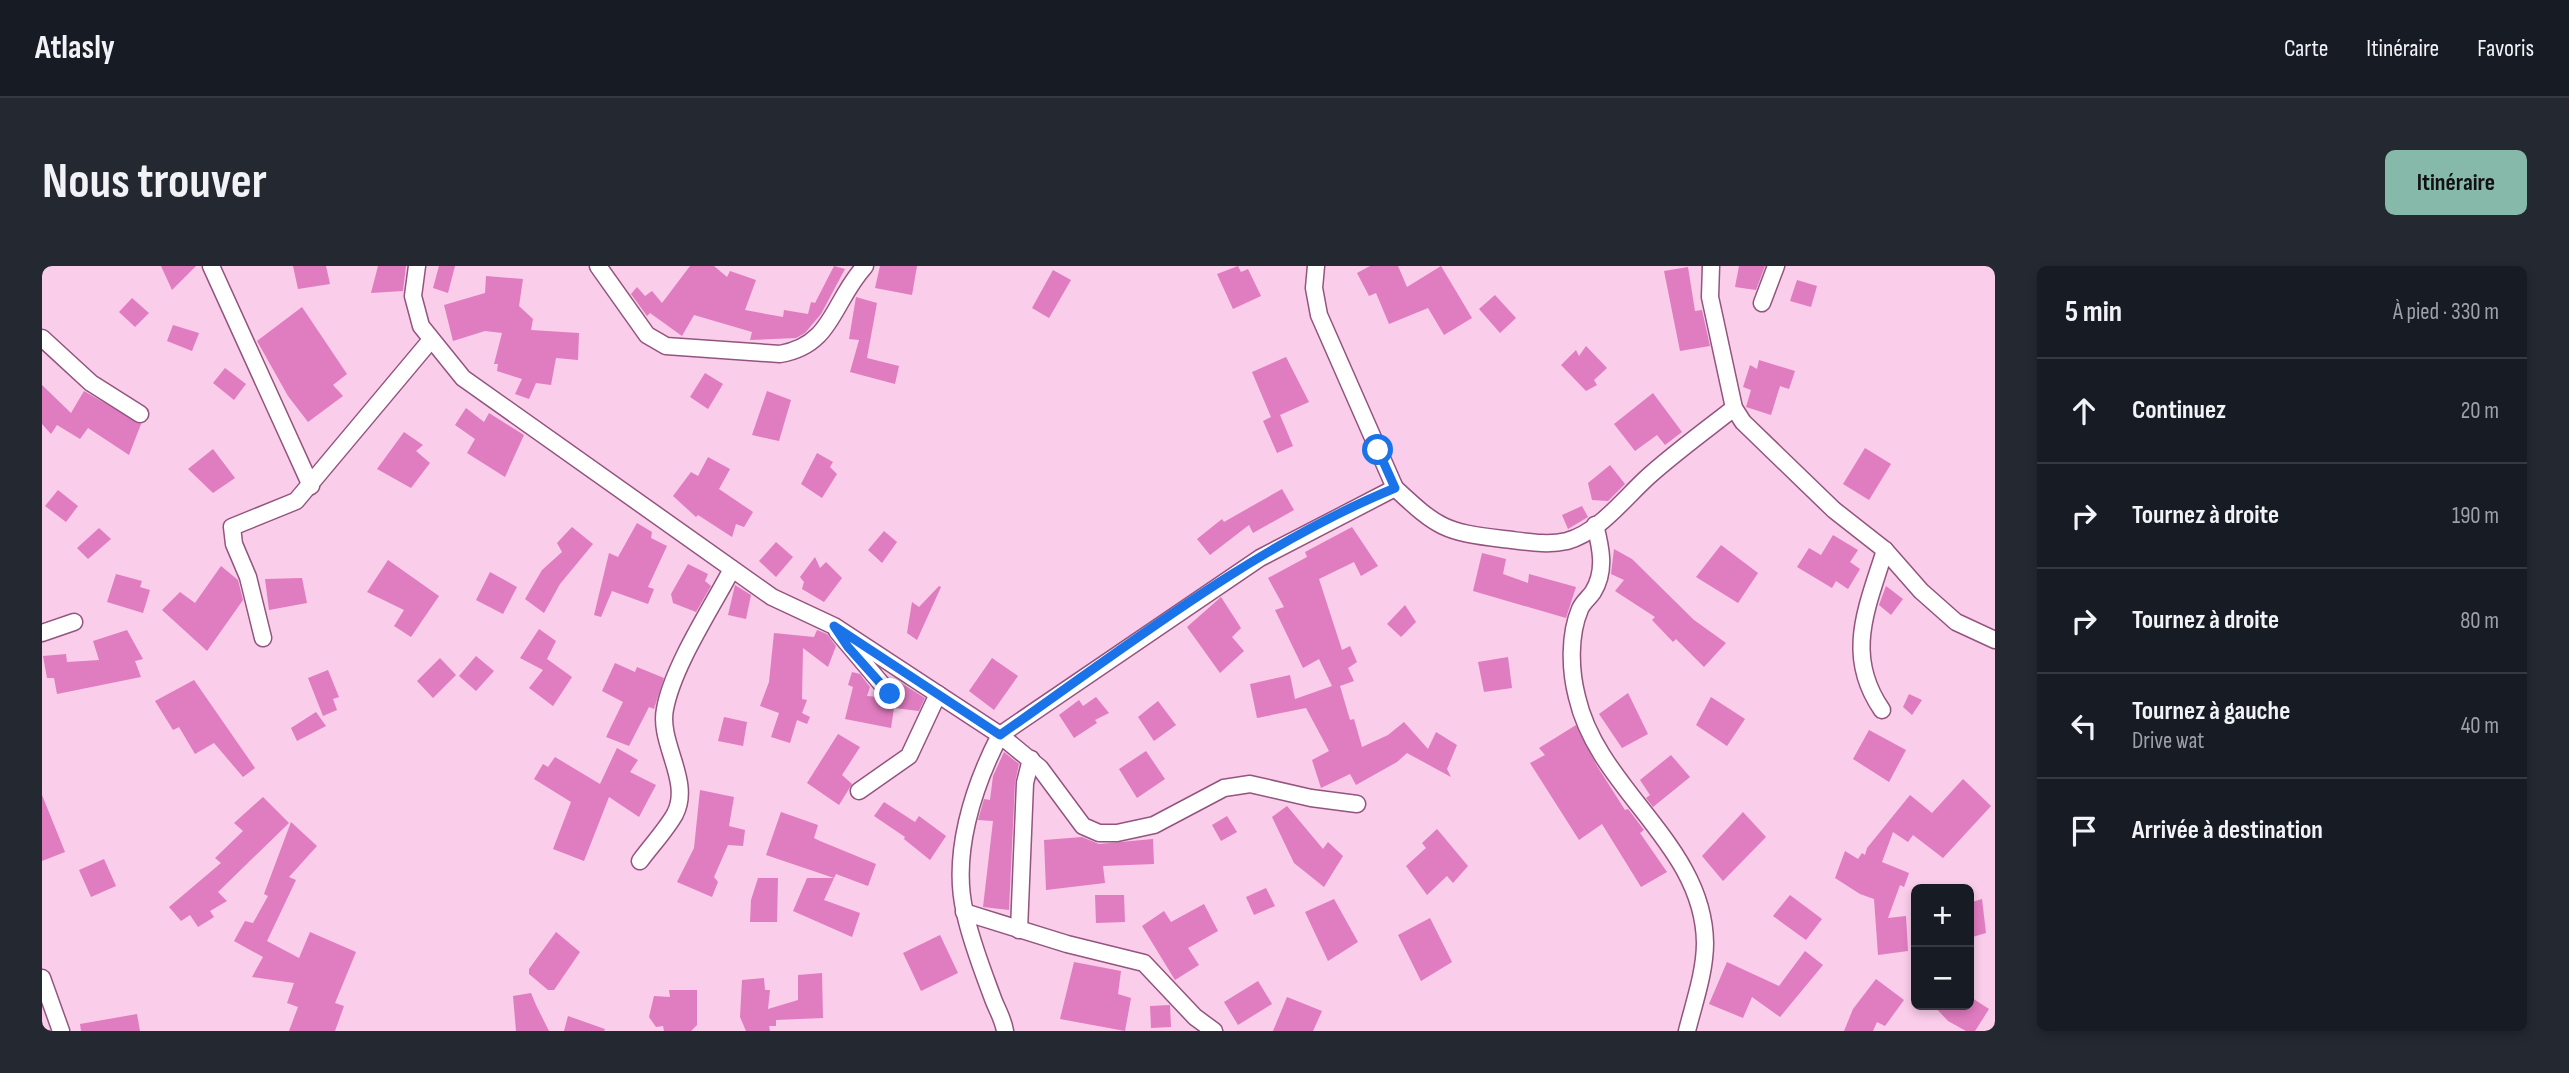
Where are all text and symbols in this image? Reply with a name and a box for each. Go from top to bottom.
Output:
text: Atlasly [35,28,115,68]
text: Carte [2284,34,2328,63]
text: Itinéraire [2366,34,2439,63]
text: Favoris [2477,34,2534,63]
button: Itinéraire [2385,150,2527,215]
text: Nous trouver [42,153,267,212]
text: 5 min [2065,294,2122,330]
text: À pied · 330 m [2393,298,2499,326]
icon: ahead [2065,392,2103,430]
text: Continuez [2132,395,2226,426]
text: 20 m [2461,397,2499,425]
route start [1362,434,1393,465]
icon: right [2065,497,2103,535]
text: Tournez à droite [2132,500,2279,531]
text: 190 m [2452,502,2499,530]
icon: right [2065,602,2103,640]
text: Tournez à droite [2132,605,2279,636]
text: 80 m [2460,607,2499,635]
route end [874,678,905,709]
text: Tournez à gauche [2132,696,2290,727]
icon: left [2065,707,2103,745]
text: 40 m [2461,712,2499,740]
text: Drive wat [2132,727,2204,755]
icon: arrive [2065,812,2103,850]
text: Arrivée à destination [2132,815,2323,846]
map controls [1911,884,1974,1010]
button: + [1911,884,1974,947]
button: − [1911,947,1974,1010]

